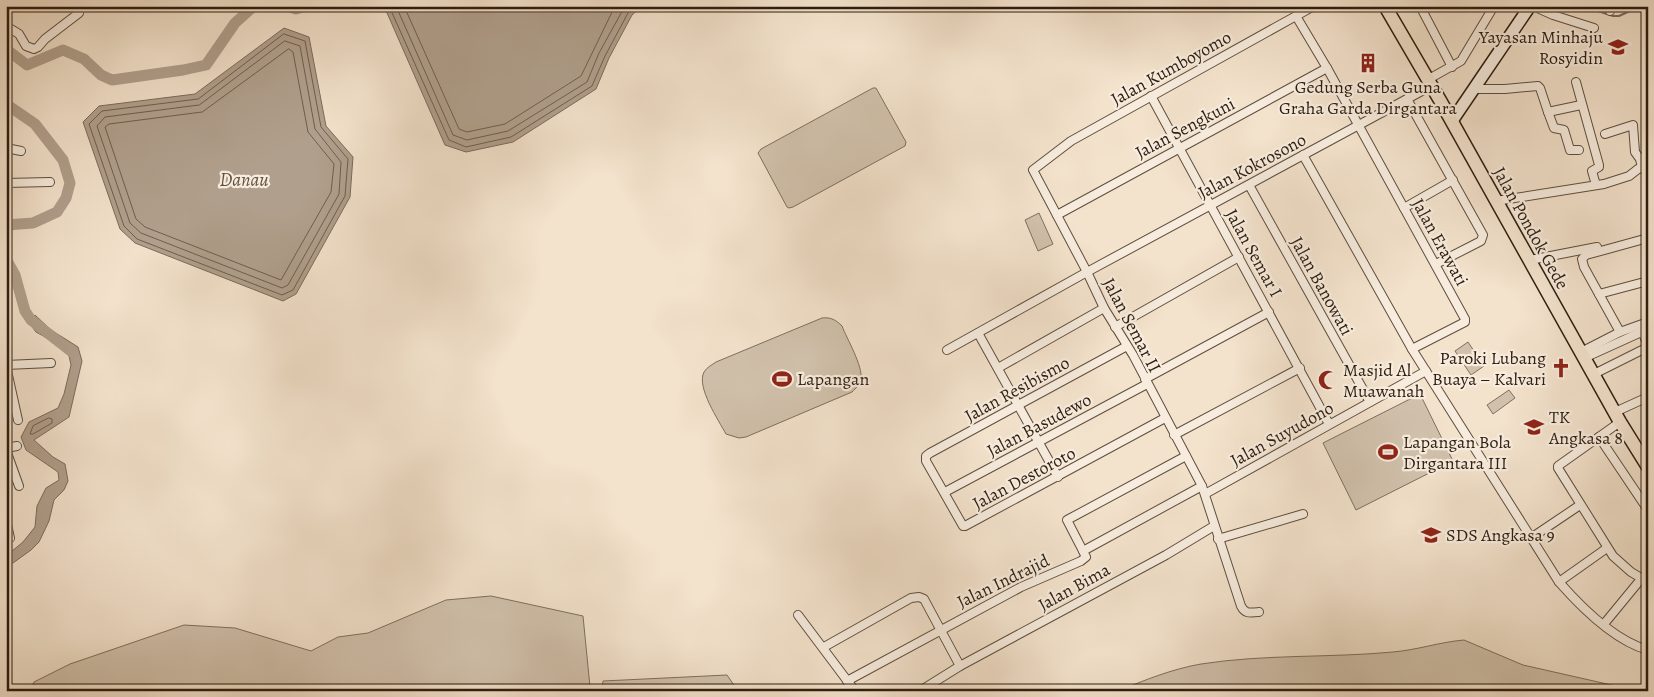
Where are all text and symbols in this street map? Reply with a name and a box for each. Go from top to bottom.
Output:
street label: Jalan Kumboyomo [1107,25,1235,111]
place label: Yayasan Minhaju Rosyidin [1478,25,1603,70]
school or university icon: Yayasan Minhaju Rosyidin [1607,36,1629,58]
building icon: Gedung Serba Guna Graha Garda Dirgantara [1357,52,1379,74]
place label: Gedung Serba Guna Graha Garda Dirgantara [1279,75,1458,120]
street label: Jalan Sengkuni [1131,92,1239,164]
street label: Jalan Kokrosono [1194,127,1310,205]
street label: Jalan Pondok Gede [1487,163,1575,293]
water label: Danau [219,167,269,193]
street label: Jalan Erawati [1406,194,1474,290]
street label: Jalan Semar I [1220,205,1288,301]
street label: Jalan Banowati [1285,232,1359,340]
street label: Jalan Semar II [1097,273,1167,377]
place label: Paroki Lubang Buaya – Kalvari [1432,346,1546,391]
street label: Jalan Resibismo [960,350,1074,428]
church icon: Paroki Lubang Buaya – Kalvari [1550,357,1572,379]
place label: Masjid Al Muawanah [1343,358,1425,403]
place label: Lapangan [797,367,869,391]
sports icon: Lapangan [771,368,793,390]
mosque icon: Masjid Al Muawanah [1317,369,1339,391]
street label: Jalan Basudewo [983,387,1095,463]
street label: Jalan Suyudono [1226,396,1338,472]
place label: TK Angkasa 8 [1548,405,1623,450]
school or university icon: TK Angkasa 8 [1523,416,1545,438]
place label: Lapangan Bola Dirgantara III [1403,430,1512,475]
street label: Jalan Destoroto [968,441,1080,515]
sports icon: Lapangan Bola Dirgantara III [1377,441,1399,463]
place label: SDS Angkasa 9 [1446,523,1555,547]
school or university icon: SDS Angkasa 9 [1420,524,1442,546]
street label: Jalan Indrajid [953,548,1054,614]
street label: Jalan Bima [1034,557,1115,617]

